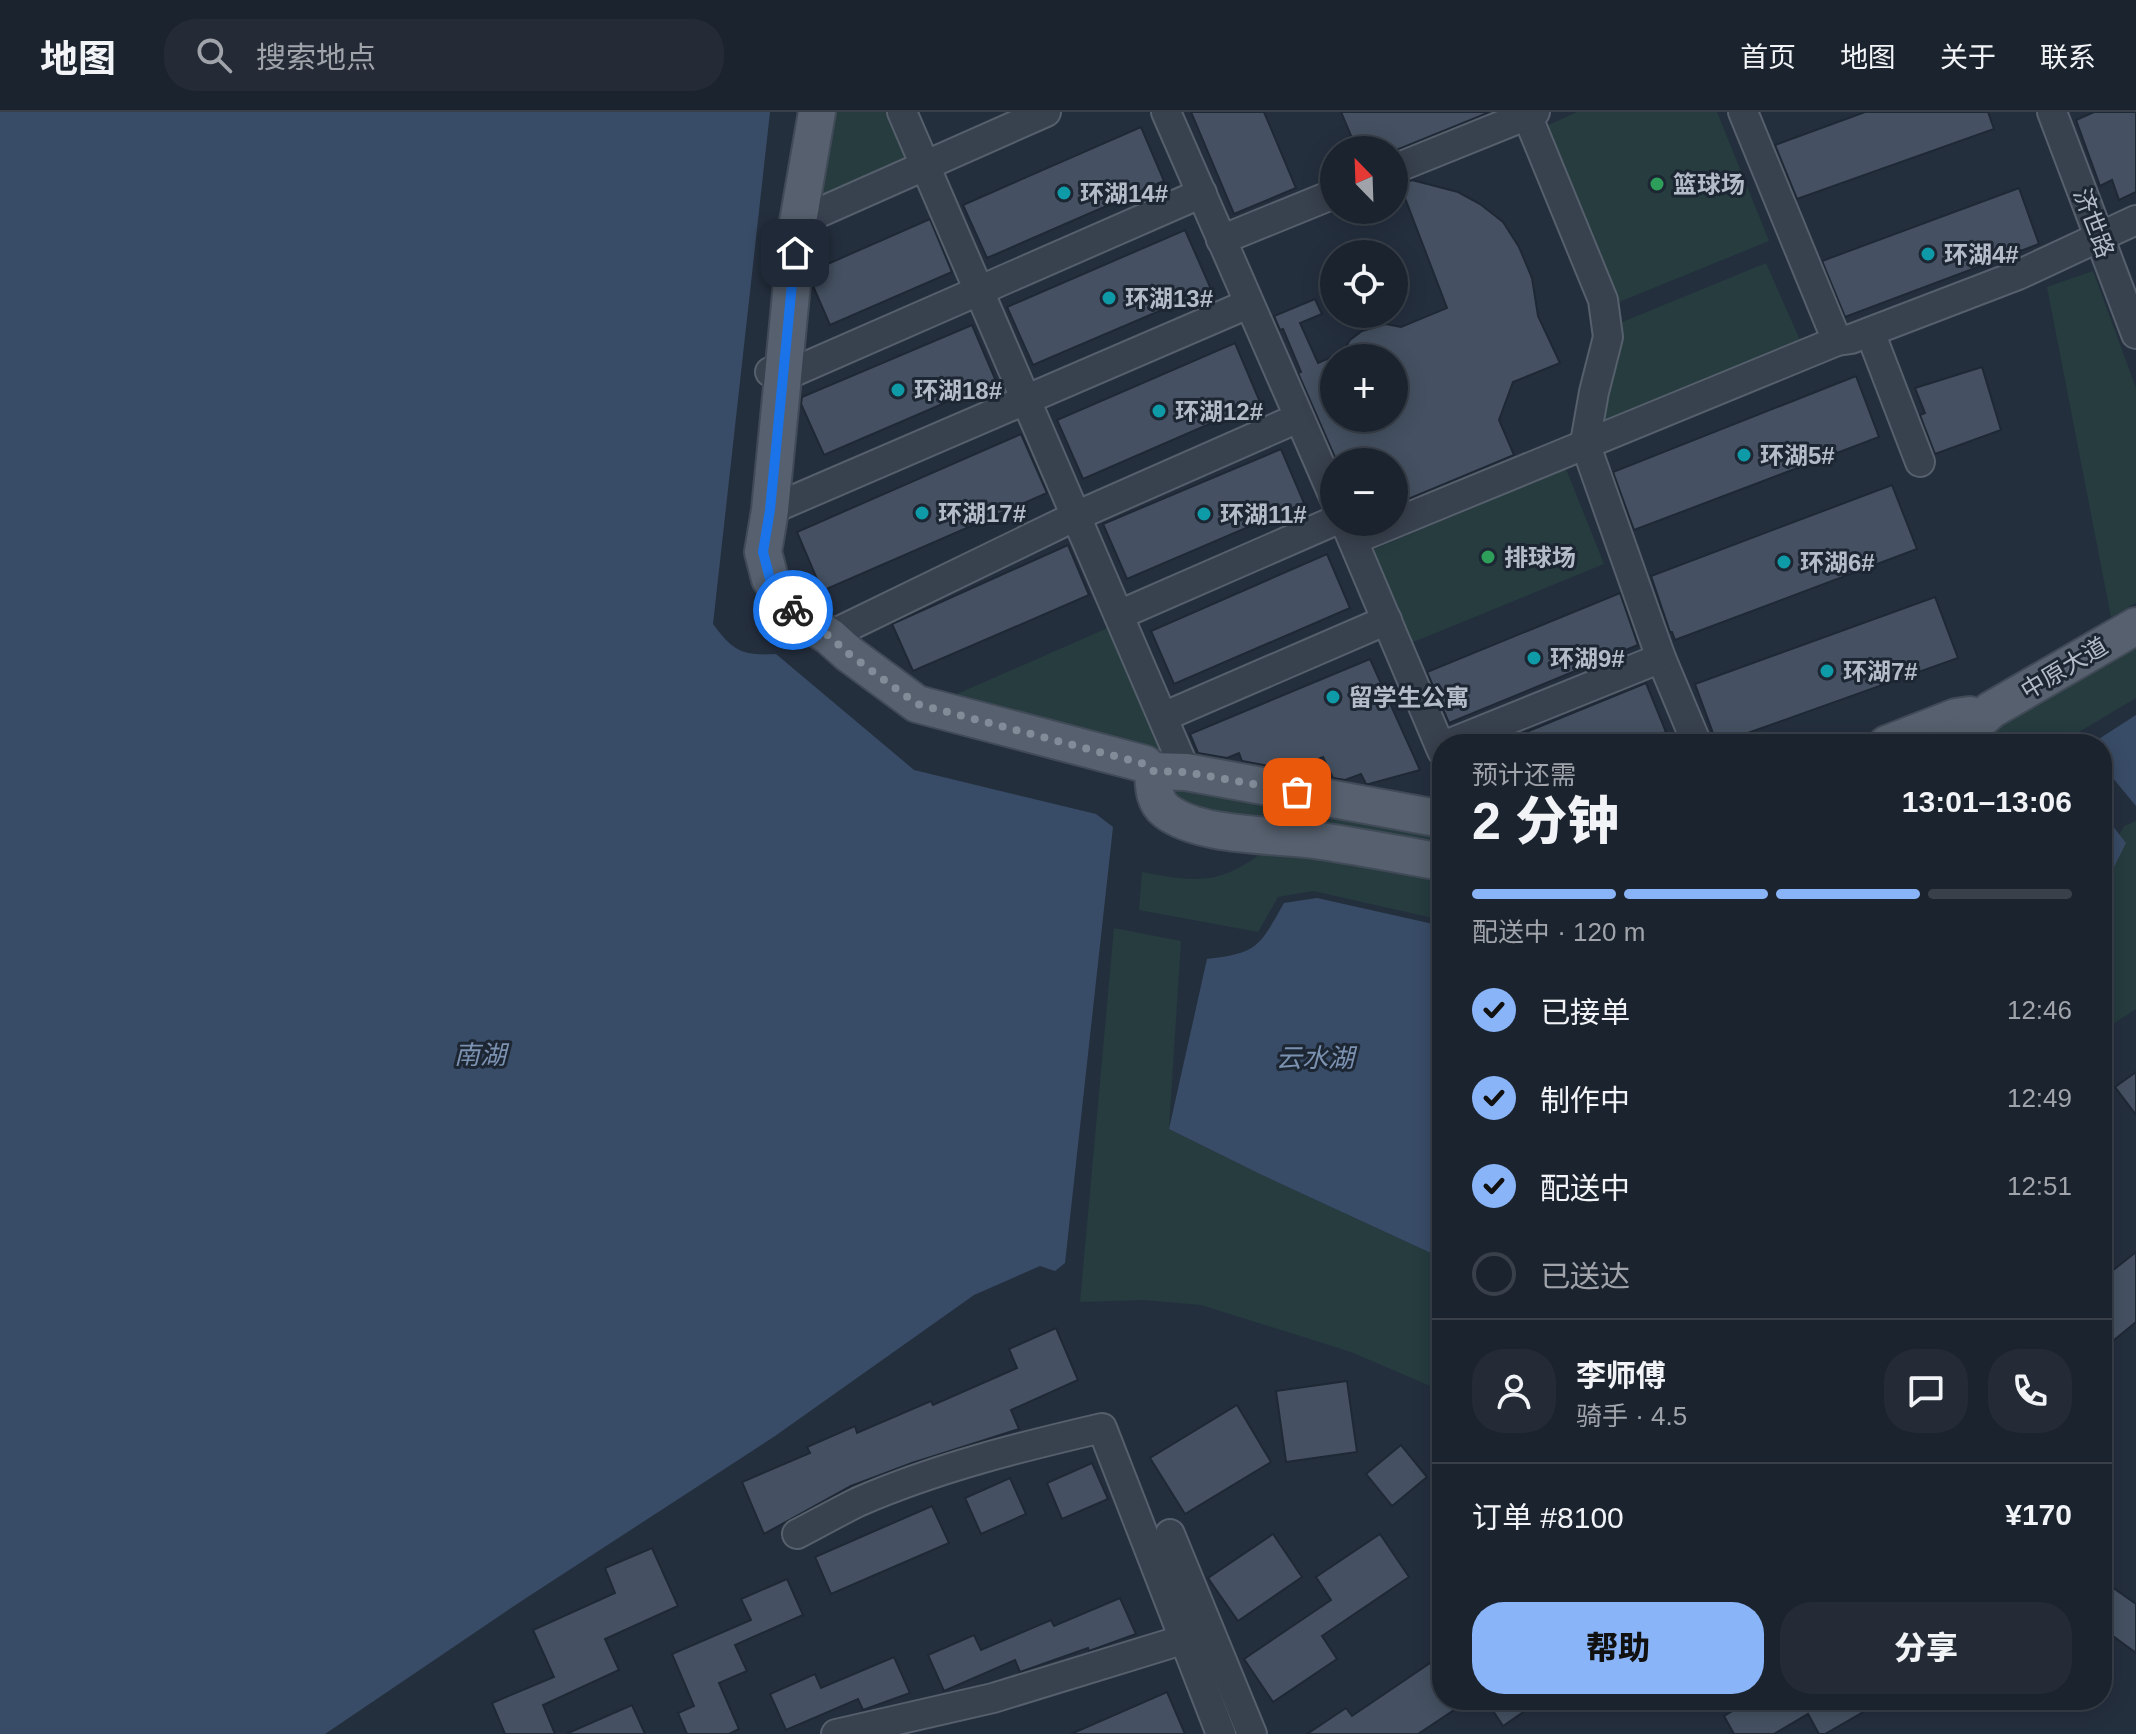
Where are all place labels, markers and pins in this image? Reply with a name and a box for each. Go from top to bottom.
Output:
place label: 篮球场 [1673,171,1745,198]
marker: 篮球场 [1648,175,1666,193]
place label: 环湖14# [1080,180,1168,207]
marker: 环湖14# [1055,184,1073,202]
pin [761,219,829,287]
place label: 环湖4# [1944,241,2019,268]
marker: 环湖4# [1919,245,1937,263]
place label: 环湖13# [1125,285,1213,312]
marker: 环湖13# [1100,289,1118,307]
place label: 环湖18# [914,377,1002,404]
marker: 环湖18# [889,381,907,399]
place label: 环湖12# [1175,398,1263,425]
marker: 环湖12# [1150,402,1168,420]
place label: 环湖5# [1760,442,1835,469]
marker: 环湖5# [1735,446,1753,464]
place label: 环湖17# [938,500,1026,527]
place label: 环湖11# [1220,501,1307,528]
marker: 环湖17# [913,504,931,522]
marker: 环湖11# [1195,505,1213,523]
place label: 排球场 [1504,544,1576,571]
marker: 排球场 [1479,548,1497,566]
place label: 环湖6# [1800,549,1875,576]
marker: 环湖6# [1775,553,1793,571]
place label: 环湖9# [1550,645,1625,672]
marker: 环湖9# [1525,649,1543,667]
place label: 环湖7# [1843,658,1918,685]
marker: 环湖7# [1818,662,1836,680]
place label: 留学生公寓 [1349,684,1469,711]
marker: 留学生公寓 [1324,688,1342,706]
pin [1263,758,1331,826]

